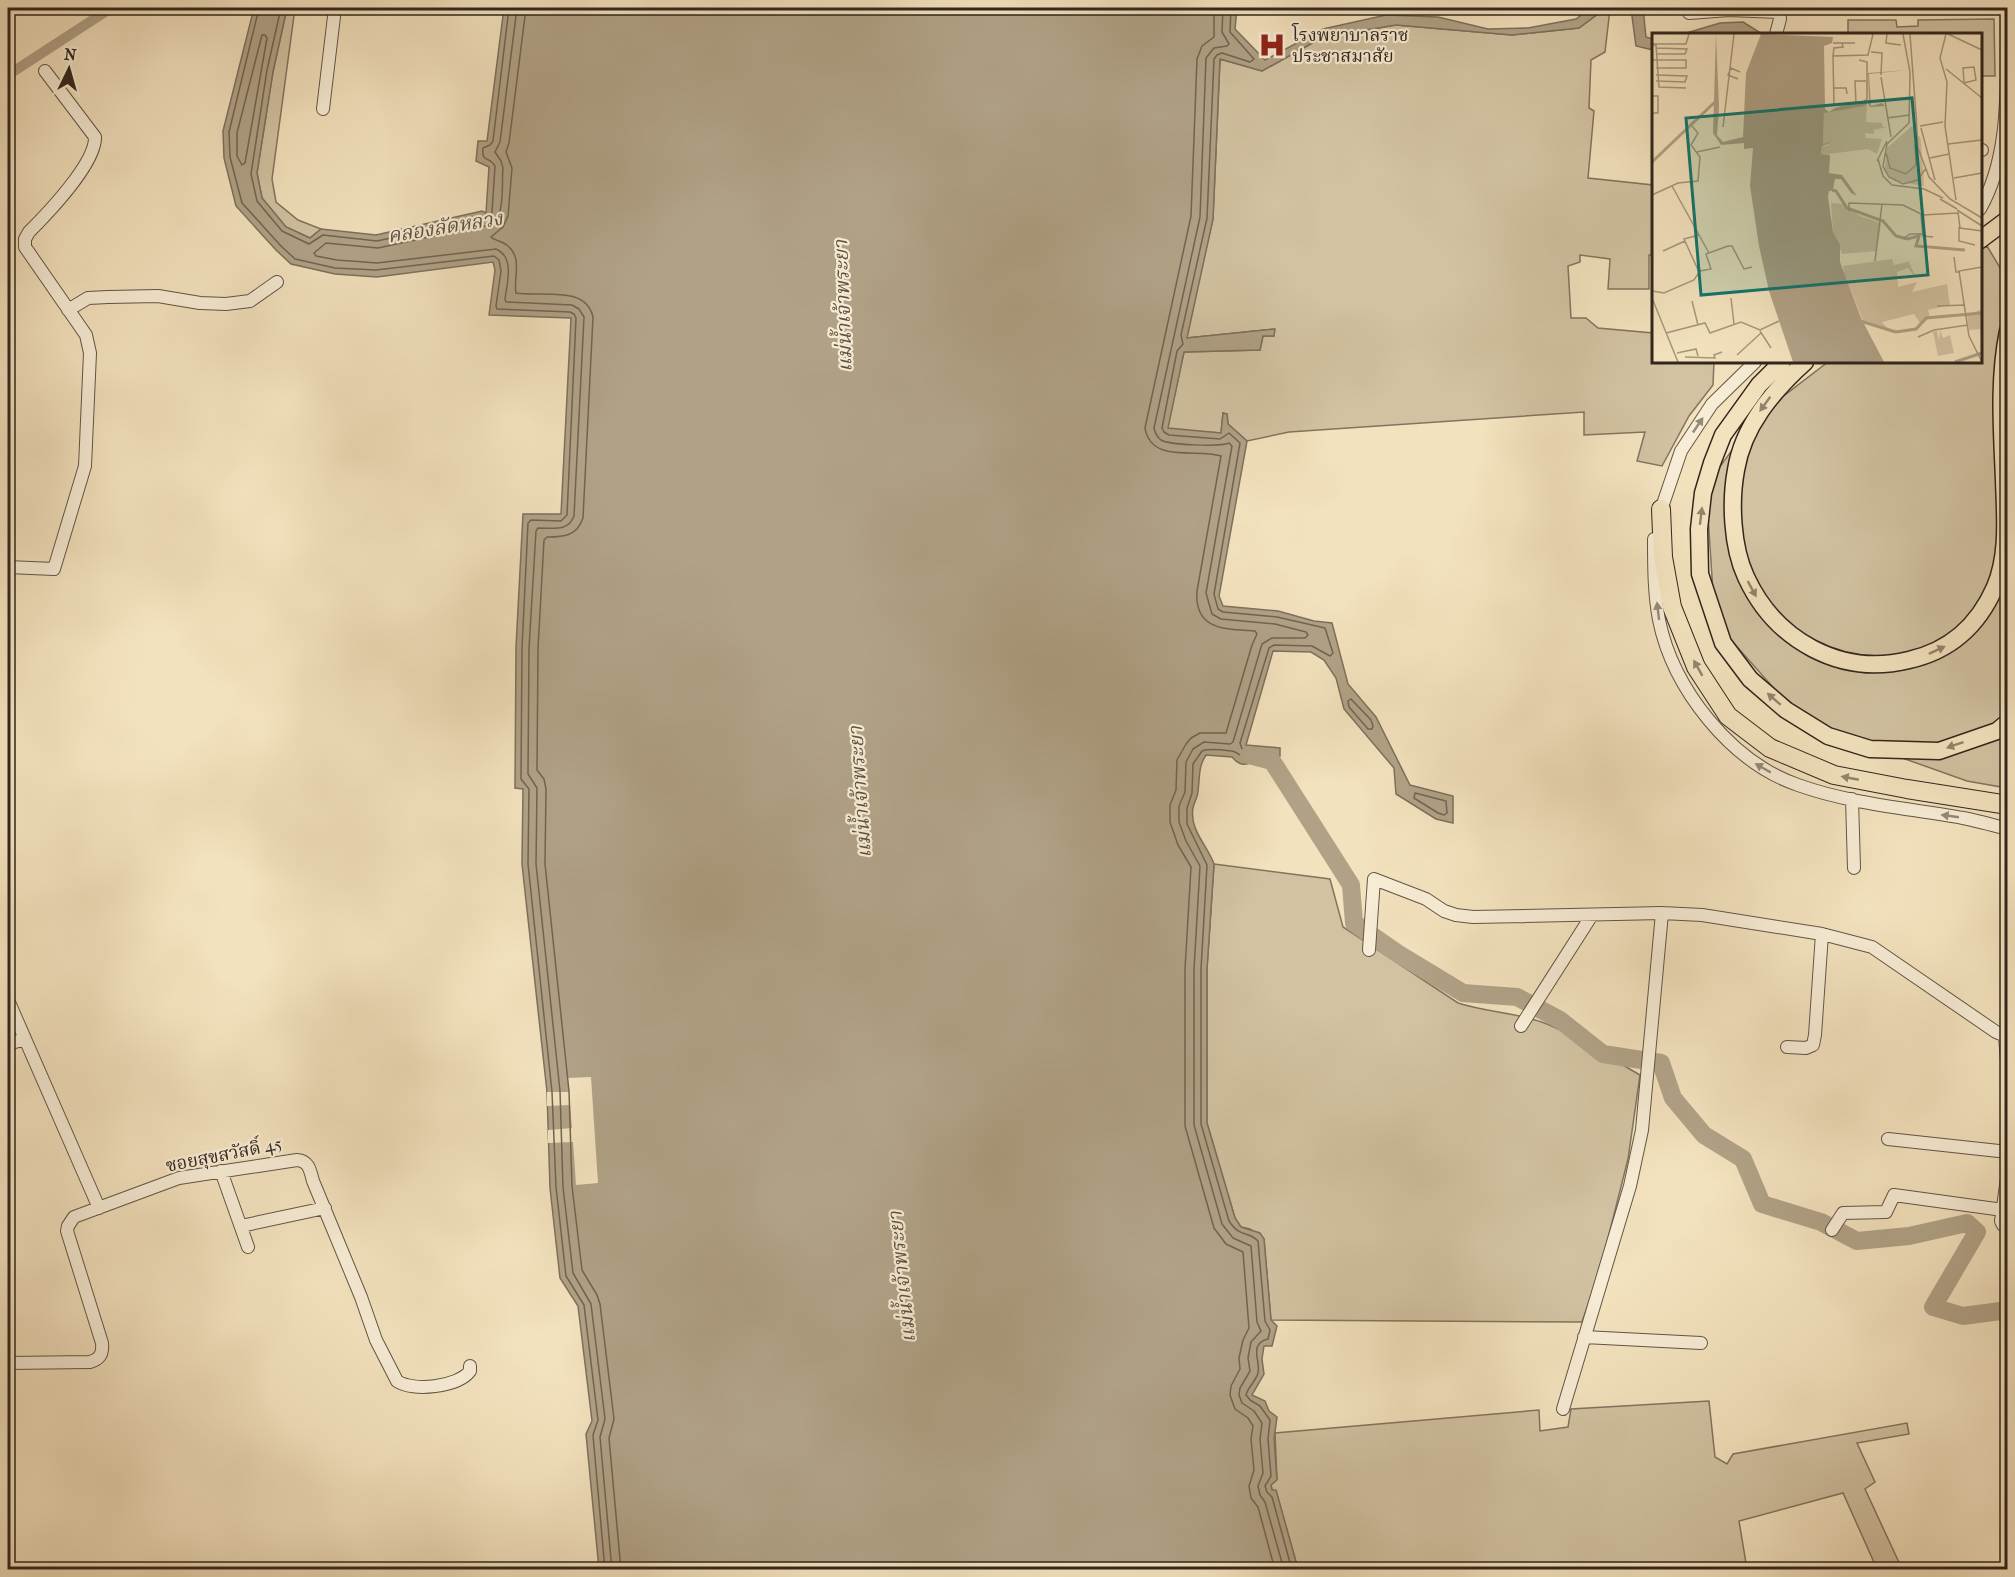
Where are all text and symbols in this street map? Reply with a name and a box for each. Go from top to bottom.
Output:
place label: โรงพยาบาลราช ประชาสมาสัย [1291,22,1408,67]
hospital icon: โรงพยาบาลราช ประชาสมาสัย [1257,30,1287,60]
inset map [1652,33,1982,363]
north arrow [39,39,99,99]
text: N [63,45,78,65]
water label: คลองลัดหลวง [386,206,505,247]
water label: แม่น้ำเจ้าพระยา [825,238,857,373]
one-way arrow [1759,396,1771,412]
one-way arrow [1692,417,1703,433]
one-way arrow [1696,506,1705,525]
one-way arrow [1747,581,1757,598]
one-way arrow [1653,601,1663,620]
one-way arrow [1929,646,1946,655]
one-way arrow [1693,660,1703,677]
one-way arrow [1767,693,1782,706]
water label: แม่น้ำเจ้าพระยา [840,724,876,859]
one-way arrow [1946,741,1964,751]
one-way arrow [1754,763,1771,773]
one-way arrow [1840,773,1859,782]
one-way arrow [1941,812,1960,821]
street label: ซอยสุขสวัสดิ์ 45 [163,1130,284,1178]
water label: แม่น้ำเจ้าพระยา [880,1209,920,1344]

